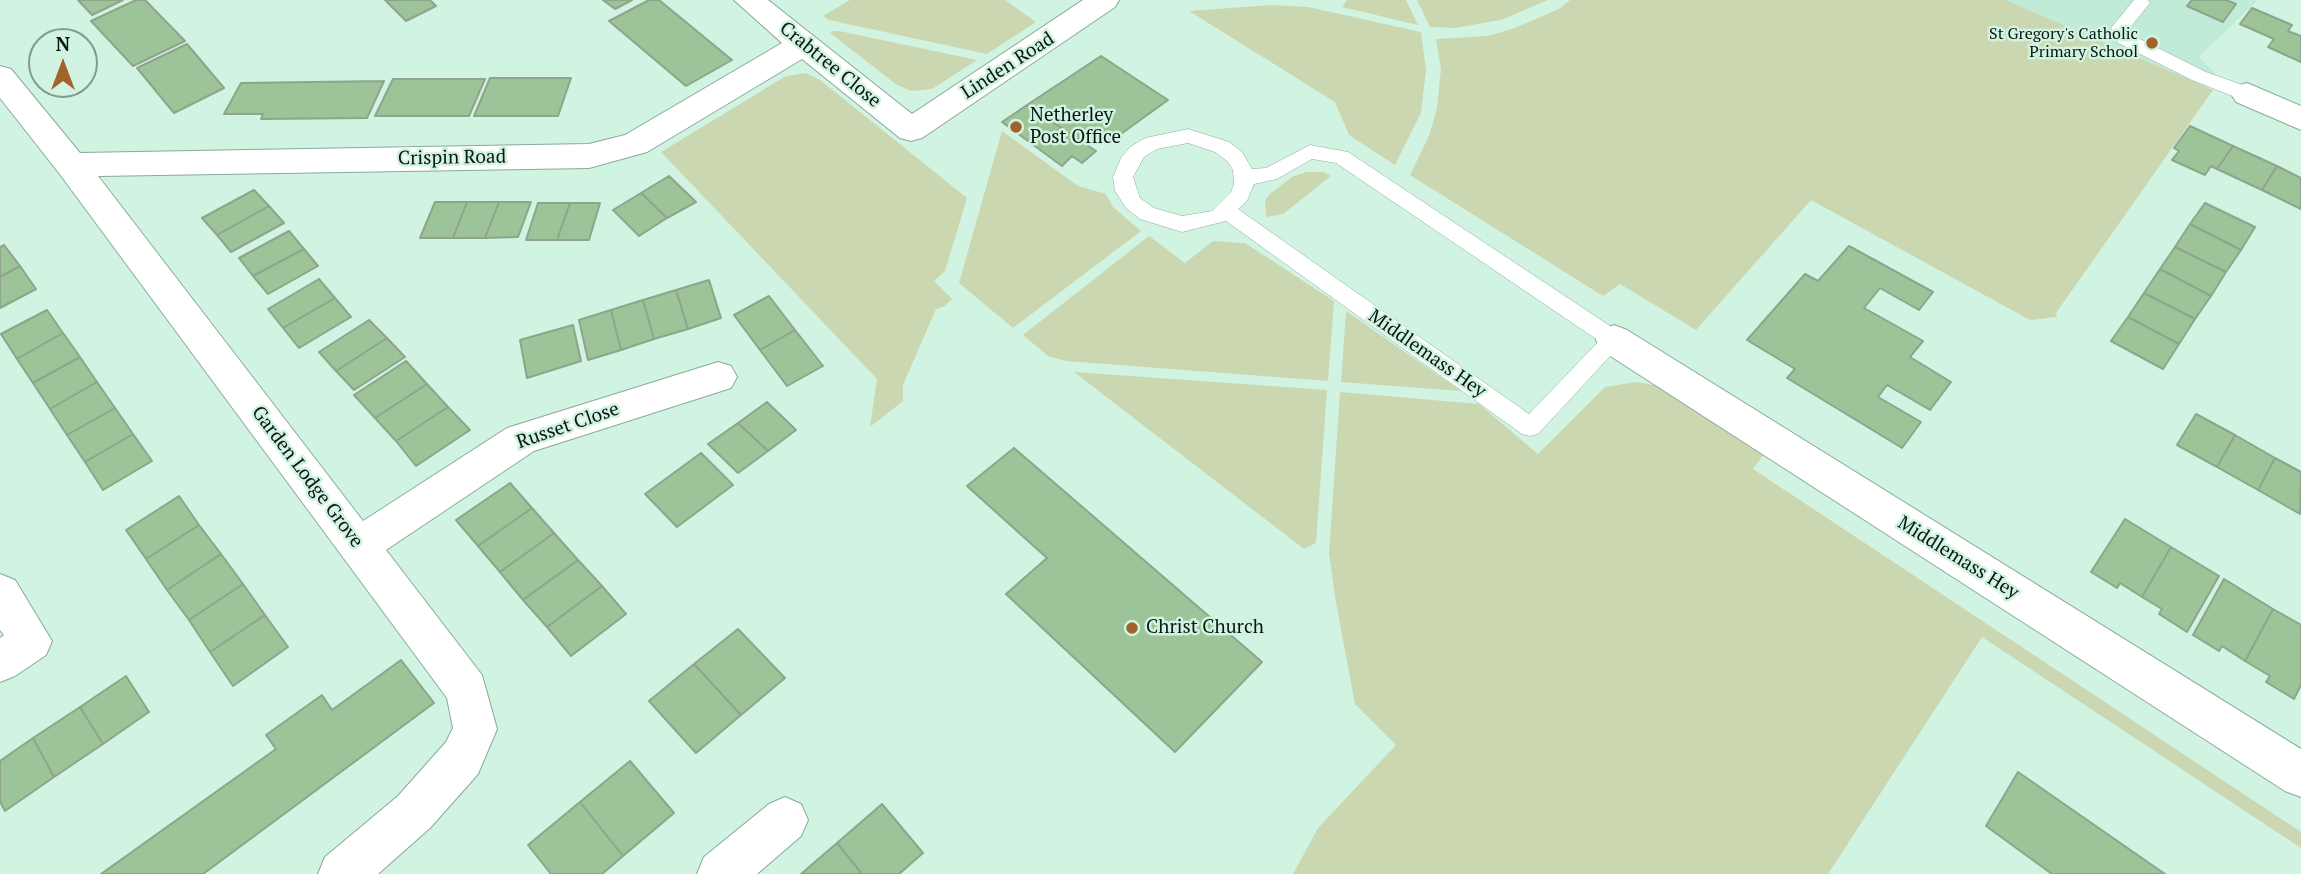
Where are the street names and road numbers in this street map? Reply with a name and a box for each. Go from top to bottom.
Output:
street label: Crabtree Close [775,17,885,113]
street label: Linden Road [957,28,1059,104]
street label: Crispin Road [398,146,506,170]
street label: Middlemass Hey [1364,305,1490,403]
street label: Russet Close [514,398,622,454]
street label: Garden Lodge Grove [246,402,368,552]
street label: Middlemass Hey [1893,512,2023,604]

